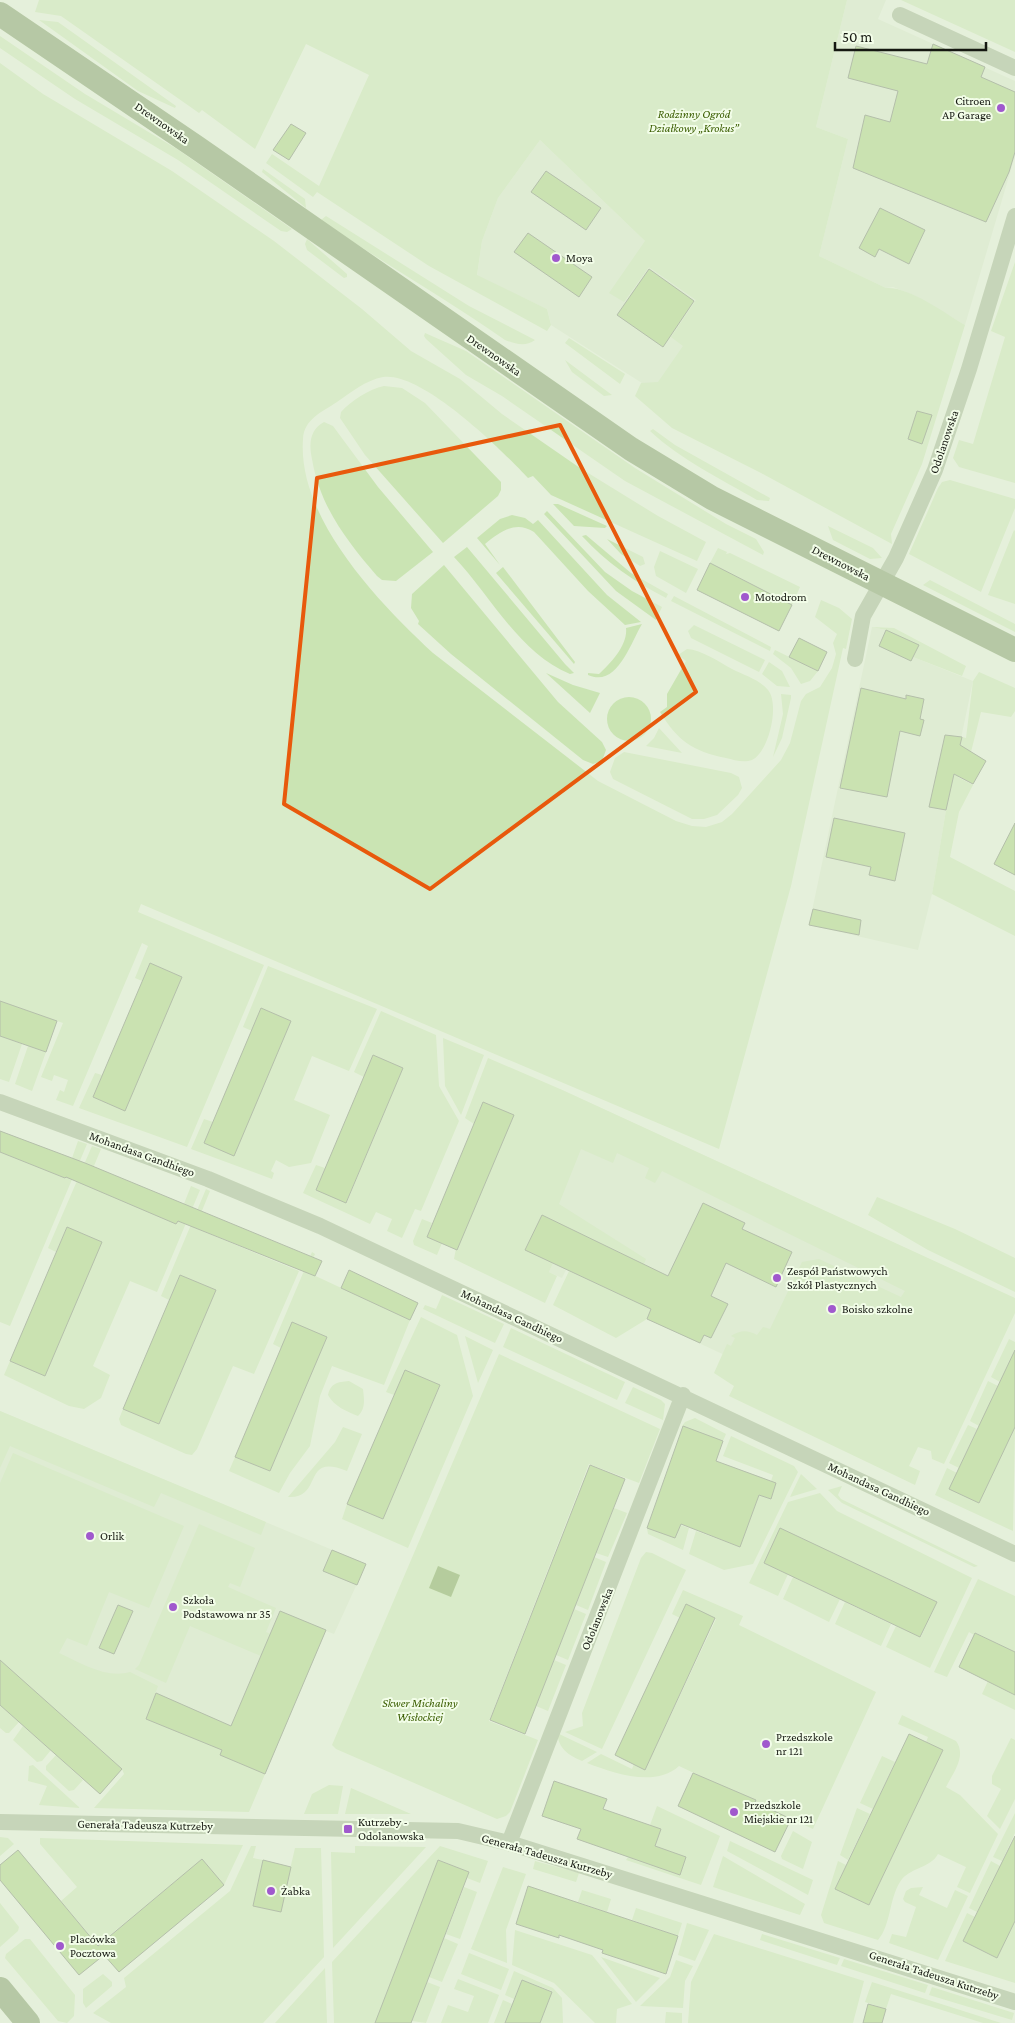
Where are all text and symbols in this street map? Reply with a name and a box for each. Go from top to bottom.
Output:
scale bar [835,20,986,52]
text: 50 m [842,29,872,45]
place label: Citroen AP Garage [942,94,992,122]
street label: Drewnowska [132,99,192,147]
marker: Citroen AP Garage [995,102,1007,114]
park label: Rodzinny Ogród Działkowy „Krokus” [649,107,740,135]
place label: Moya [566,251,593,265]
marker: Moya [550,252,562,264]
street label: Drewnowska [464,331,524,379]
street label: Odolanowska [927,408,962,476]
street label: Drewnowska [810,542,873,584]
place label: Motodrom [755,590,807,604]
marker: Motodrom [739,591,751,603]
street label: Mohandasa Gandhiego [87,1128,197,1180]
place label: Zespół Państwowych Szkół Plastycznych [787,1264,888,1292]
marker: Zespół Państwowych Szkół Plastycznych [771,1272,783,1284]
street label: Mohandasa Gandhiego [459,1286,565,1346]
place label: Boisko szkolne [842,1302,913,1316]
marker: Boisko szkolne [826,1303,838,1315]
street label: Mohandasa Gandhiego [826,1459,932,1519]
place label: Orlik [100,1529,125,1543]
marker: Orlik [84,1530,96,1542]
street label: Odolanowska [578,1585,616,1652]
place label: Szkoła Podstawowa nr 35 [183,1593,271,1621]
marker: Szkoła Podstawowa nr 35 [167,1601,179,1613]
park label: Skwer Michaliny Wisłockiej [382,1696,458,1724]
place label: Przedszkole nr 121 [776,1730,833,1758]
marker: Przedszkole nr 121 [760,1738,772,1750]
place label: Przedszkole Miejskie nr 121 [744,1798,813,1826]
marker: Przedszkole Miejskie nr 121 [728,1806,740,1818]
place label: Kutrzeby - Odolanowska [358,1815,425,1843]
street label: Generała Tadeusza Kutrzeby [77,1817,213,1833]
marker: Kutrzeby - Odolanowska [342,1823,354,1835]
street label: Generała Tadeusza Kutrzeby [480,1831,615,1882]
place label: Żabka [281,1884,311,1898]
marker: Żabka [265,1885,277,1897]
place label: Placówka Pocztowa [70,1932,116,1960]
marker: Placówka Pocztowa [54,1940,66,1952]
street label: Generała Tadeusza Kutrzeby [867,1947,1001,2003]

